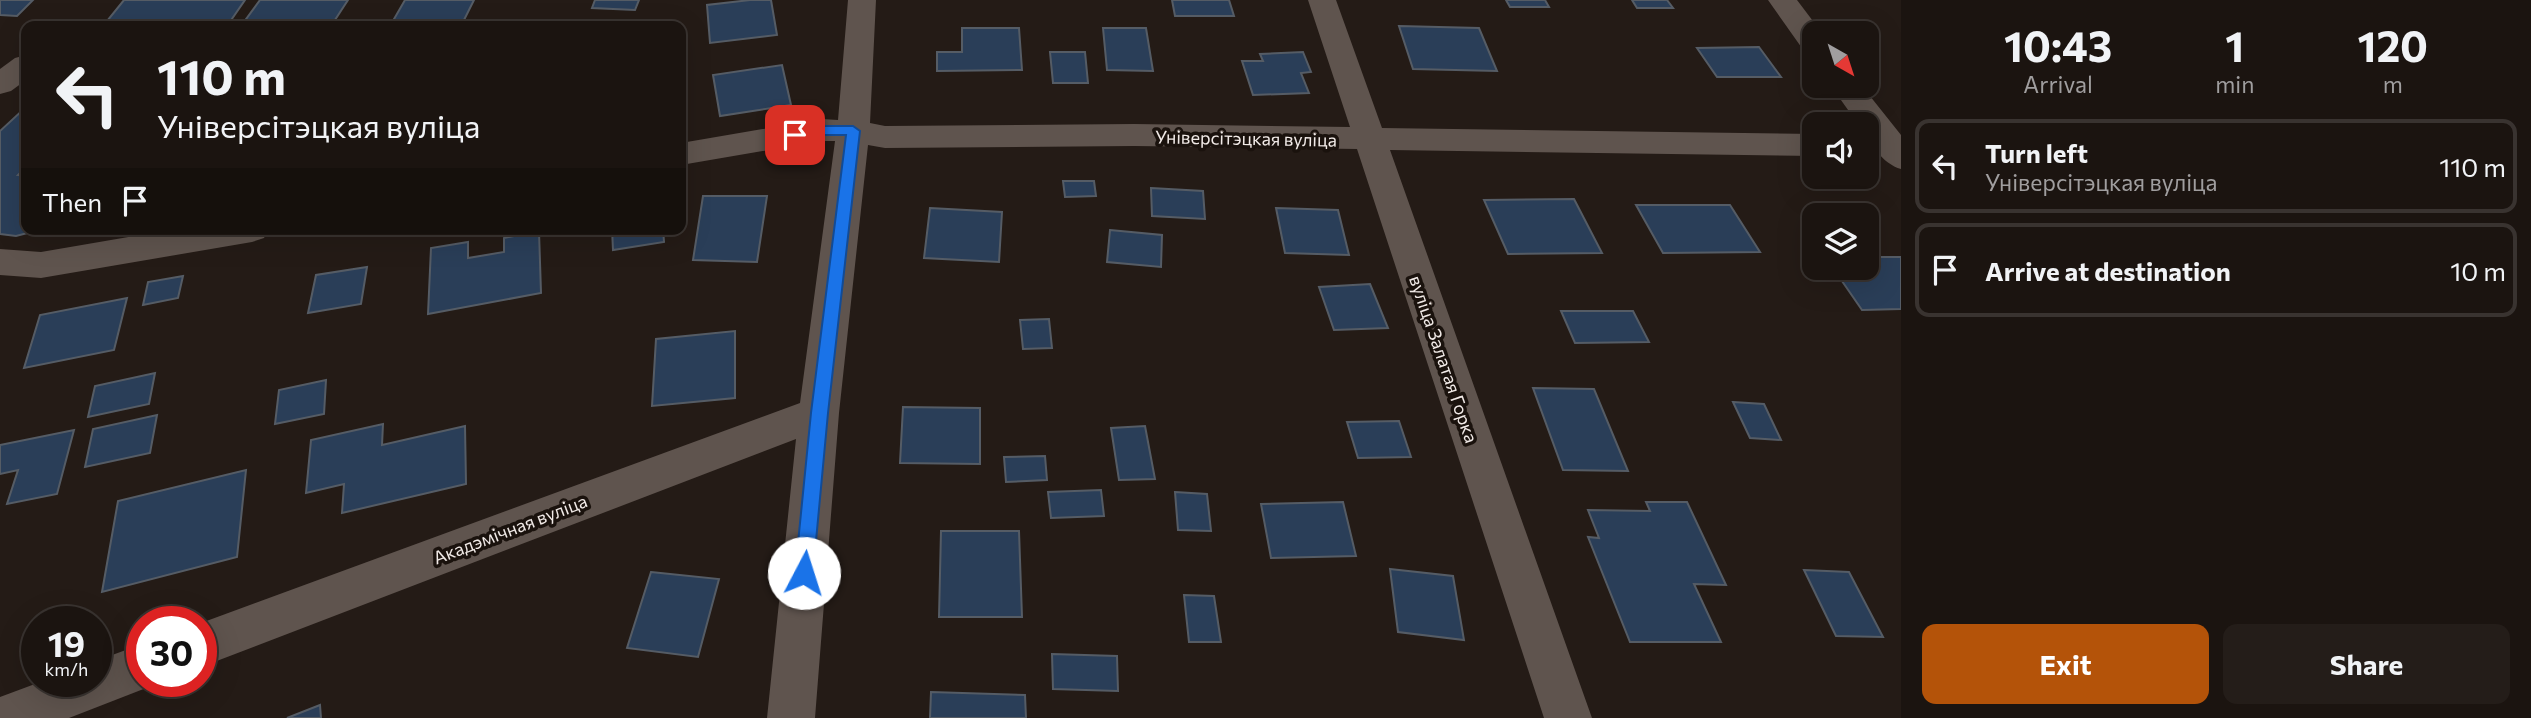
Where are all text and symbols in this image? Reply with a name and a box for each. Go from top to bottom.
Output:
text: 10:43 [2004,19,2112,71]
text: 1 [2225,19,2244,71]
text: 120 [2357,19,2428,71]
north arrow [1802,21,1880,98]
map controls [1802,21,1879,280]
text: 110 m [157,45,286,105]
icon: left [42,49,133,140]
text: Arrival [2023,70,2093,98]
text: min [2215,70,2254,98]
text: m [2383,70,2403,98]
text: Універсітэцкая вуліца [157,105,480,145]
pin [765,105,825,165]
button: sound [1802,112,1879,189]
icon: arrive [776,116,814,154]
street label: Універсітэцкая вуліца [1155,125,1337,151]
text: Turn left [1985,137,2088,168]
icon: left [1926,147,1964,185]
text: 110 m [2439,151,2506,182]
text: Універсітэцкая вуліца [1985,168,2217,196]
icon: arrive [116,182,154,220]
text: Then [42,186,102,217]
button: layers [1802,203,1879,280]
icon: arrive [1926,251,1964,289]
text: Arrive at destination [1985,255,2231,286]
text: 10 m [2450,255,2506,286]
street label: вуліца Залатая Горка [1405,272,1483,446]
street label: Акадэмічная вуліца [430,489,590,569]
position arrow [767,536,841,610]
speed limit sign: 30 [126,606,217,697]
text: 19 [48,621,85,664]
button: Exit [1922,624,2209,704]
button: Share [2223,624,2510,704]
text: km/h [45,658,88,680]

